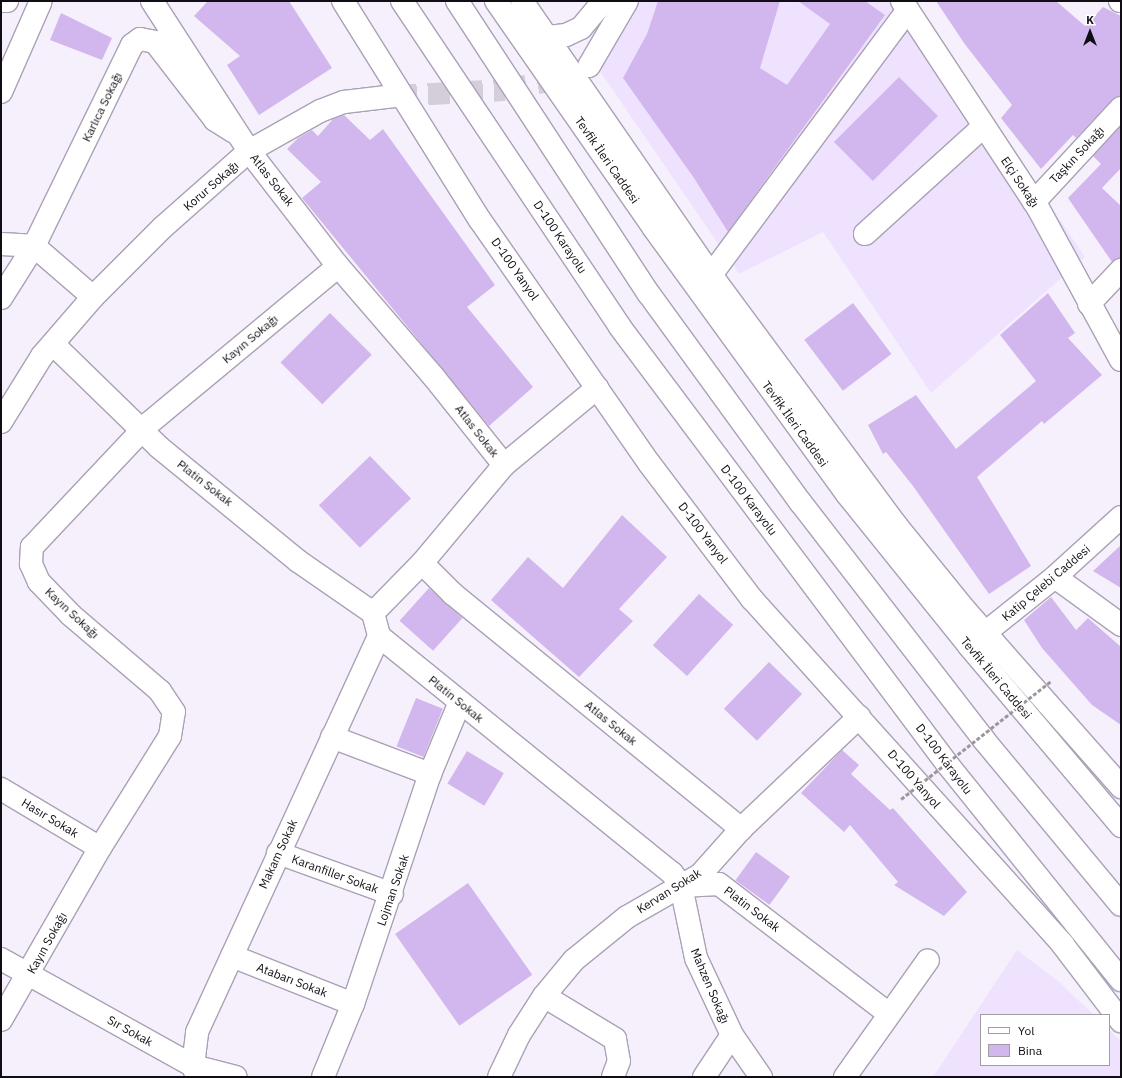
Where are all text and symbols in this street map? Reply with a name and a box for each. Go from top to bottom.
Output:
north arrow [1070,12,1110,52]
text: K [1086,13,1094,27]
street label: Karlıca Sokağı [79,70,125,144]
street label: Tevfik İleri Caddesi [572,114,642,206]
street label: Taşkın Sokağı [1047,123,1107,187]
street label: Atlas Sokak [247,151,297,209]
street label: Elçi Sokağı [998,154,1042,210]
street label: Korur Sokağı [181,158,241,214]
street label: D-100 Karayolu [530,198,590,276]
street label: D-100 Yanyol [488,235,542,303]
street label: Kayın Sokağı [219,312,281,366]
street label: Tevfik İleri Caddesi [759,378,831,470]
street label: Atlas Sokak [452,402,502,460]
street label: Platin Sokak [174,457,236,509]
street label: D-100 Karayolu [718,462,780,538]
street label: D-100 Yanyol [675,500,731,566]
street label: Katip Çelebi Caddesi [999,542,1093,624]
street label: Kayın Sokağı [42,584,102,642]
street label: Tevfik İleri Caddesi [958,634,1034,722]
street label: Platin Sokak [426,672,486,726]
street label: Atlas Sokak [582,698,640,748]
street label: D-100 Karayolu [913,721,975,797]
street label: D-100 Yanyol [885,747,943,811]
street label: Hasır Sokak [19,795,81,841]
street label: Makam Sokak [256,817,300,891]
street label: Karanfiller Sokak [290,852,380,896]
street label: Lojman Sokak [374,852,412,928]
street label: Kervan Sokak [634,866,704,916]
street label: Platin Sokak [721,883,783,935]
street label: Kayın Sokağı [24,910,70,976]
street label: Mahzen Sokağı [688,946,732,1026]
street label: Atabarı Sokak [255,960,329,1000]
street label: Sır Sokak [105,1013,155,1049]
legend [980,1014,1110,1066]
text: Yol [1018,1023,1035,1038]
text: Bina [1018,1043,1042,1058]

